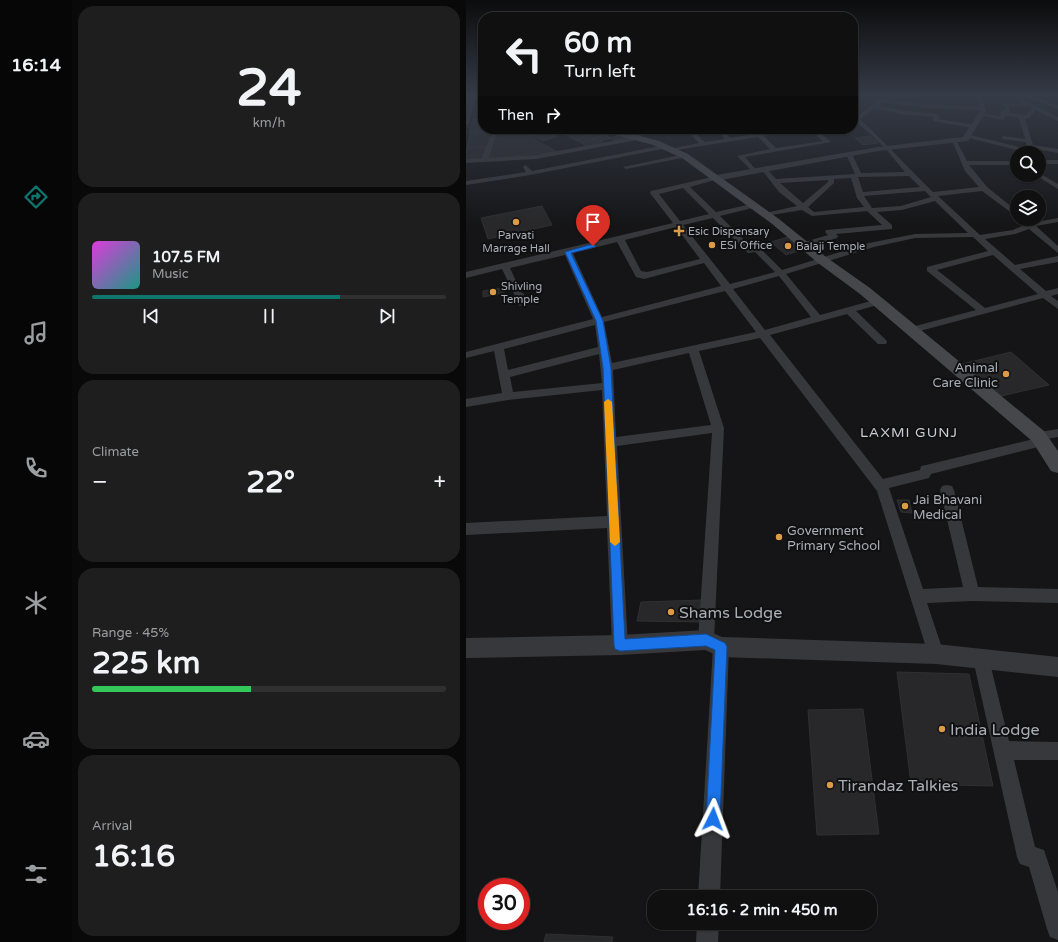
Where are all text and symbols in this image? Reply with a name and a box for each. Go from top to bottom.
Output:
text: 60 m [564,26,632,60]
icon: left [498,28,550,80]
text: 16:14 [11,54,61,76]
text: 24 [236,57,302,120]
text: Turn left [564,60,636,82]
icon: right [542,104,564,126]
text: Then [498,106,534,124]
text: km/h [253,115,285,131]
map controls [1010,146,1046,226]
button: search [1010,146,1046,182]
icon: directions [22,183,50,211]
button: layers [1010,190,1046,226]
pin [576,205,610,246]
icon: arrive [582,211,604,233]
marker: Parvati Marrage Hall [511,217,521,227]
marker: Esic Dispensary [673,225,685,237]
place label: Esic Dispensary [688,225,769,238]
place label: Parvati Marrage Hall [482,229,550,255]
place label: ESI Office [720,239,772,252]
marker: ESI Office [707,240,717,250]
place label: Balaji Temple [796,240,865,253]
marker: Balaji Temple [783,241,793,251]
text: 107.5 FM [152,248,220,266]
text: Music [152,266,189,282]
place label: Shivling Temple [501,280,542,306]
marker: Shivling Temple [488,287,498,297]
icon: previous [140,305,162,327]
icon: pause [258,305,280,327]
icon: next [376,305,398,327]
icon: music [22,319,50,347]
place label: Animal Care Clinic [933,360,998,391]
marker: Animal Care Clinic [1001,369,1011,379]
district label: LAXMI GUNJ [860,424,958,441]
text: Climate [92,444,139,460]
icon: phone [22,454,50,482]
text: 22° [246,464,295,501]
text: − [92,469,108,495]
text: + [434,469,446,495]
place label: Jai Bhavani Medical [913,492,982,523]
marker: Jai Bhavani Medical [900,501,910,511]
place label: Government Primary School [787,523,880,554]
marker: Government Primary School [774,532,784,542]
icon: climate [22,589,50,617]
place label: Shams Lodge [679,603,782,623]
marker: Shams Lodge [666,607,676,617]
text: Range · 45% [92,625,169,641]
text: 225 km [92,645,200,682]
place label: India Lodge [950,720,1040,740]
marker: India Lodge [937,724,947,734]
icon: car [22,725,50,753]
place label: Tirandaz Talkies [838,776,959,796]
marker: Tirandaz Talkies [825,780,835,790]
position arrow [692,798,734,840]
text: Arrival [92,818,132,834]
text: 16:16 [92,838,175,875]
icon: filters [22,860,50,888]
speed limit sign: 30 [478,878,530,930]
text: 16:16 · 2 min · 450 m [687,901,837,919]

